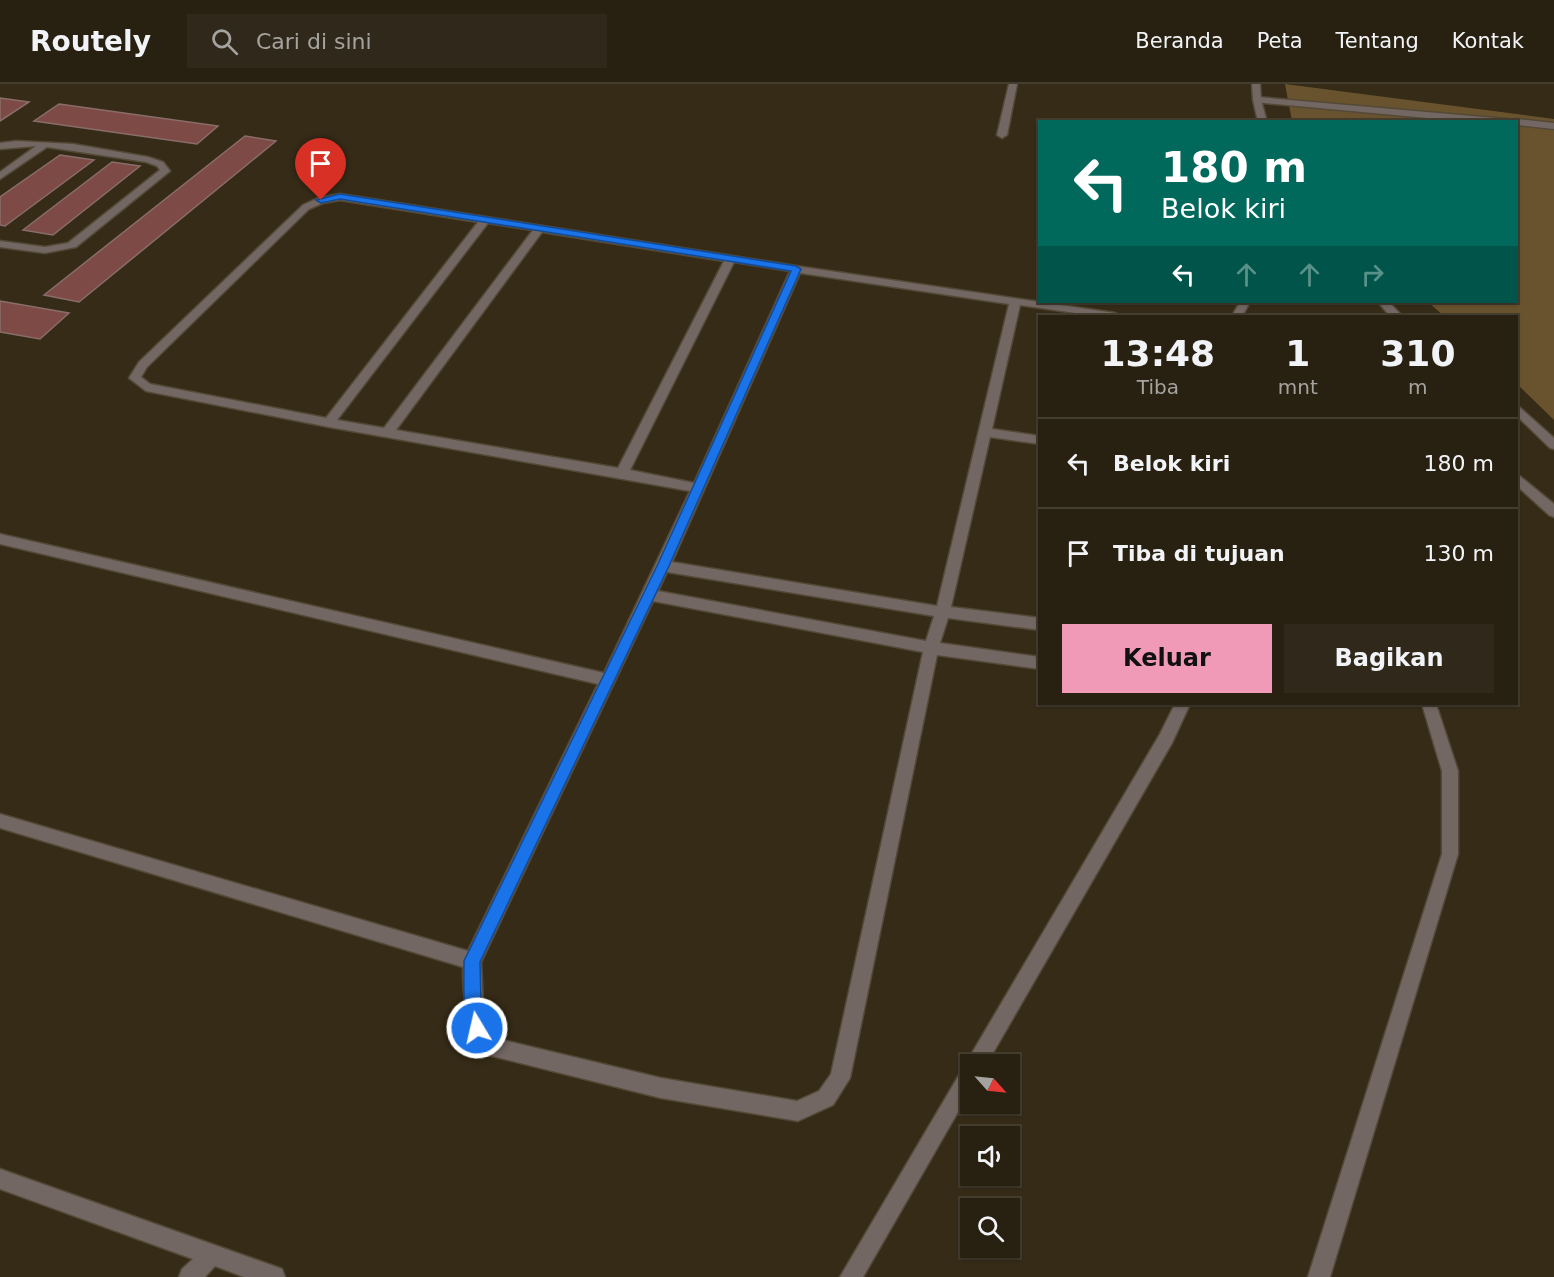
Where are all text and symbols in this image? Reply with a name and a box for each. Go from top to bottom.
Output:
search box [187,14,607,68]
text: Routely [30,25,151,58]
icon: search [208,25,241,58]
text: Cari di sini [256,29,372,54]
text: Beranda [1135,29,1224,53]
text: Peta [1257,29,1303,53]
text: Tentang [1336,29,1419,53]
text: Kontak [1452,29,1524,53]
pin [295,138,346,200]
text: 180 m [1161,143,1307,192]
icon: left [1062,144,1140,222]
icon: arrive [304,147,337,180]
text: Belok kiri [1161,193,1286,224]
icon: left [1167,258,1200,291]
icon: ahead [1230,258,1263,291]
icon: ahead [1293,258,1326,291]
icon: right [1356,258,1389,291]
text: 13:48 [1101,333,1215,374]
text: 1 [1285,333,1310,374]
text: 310 [1380,333,1455,374]
text: Tiba [1137,375,1179,399]
text: mnt [1278,375,1318,399]
text: m [1408,375,1428,399]
icon: left [1062,447,1095,480]
text: Belok kiri [1113,451,1230,476]
text: 180 m [1424,451,1494,476]
icon: arrive [1062,537,1095,570]
text: Tiba di tujuan [1113,541,1285,566]
text: 130 m [1424,541,1494,566]
button: Keluar [1062,624,1272,693]
button: Bagikan [1284,624,1494,693]
position arrow [445,996,509,1060]
north arrow [960,1054,1020,1114]
map controls [960,1054,1020,1258]
button: sound [960,1126,1020,1186]
button: search [960,1198,1020,1258]

